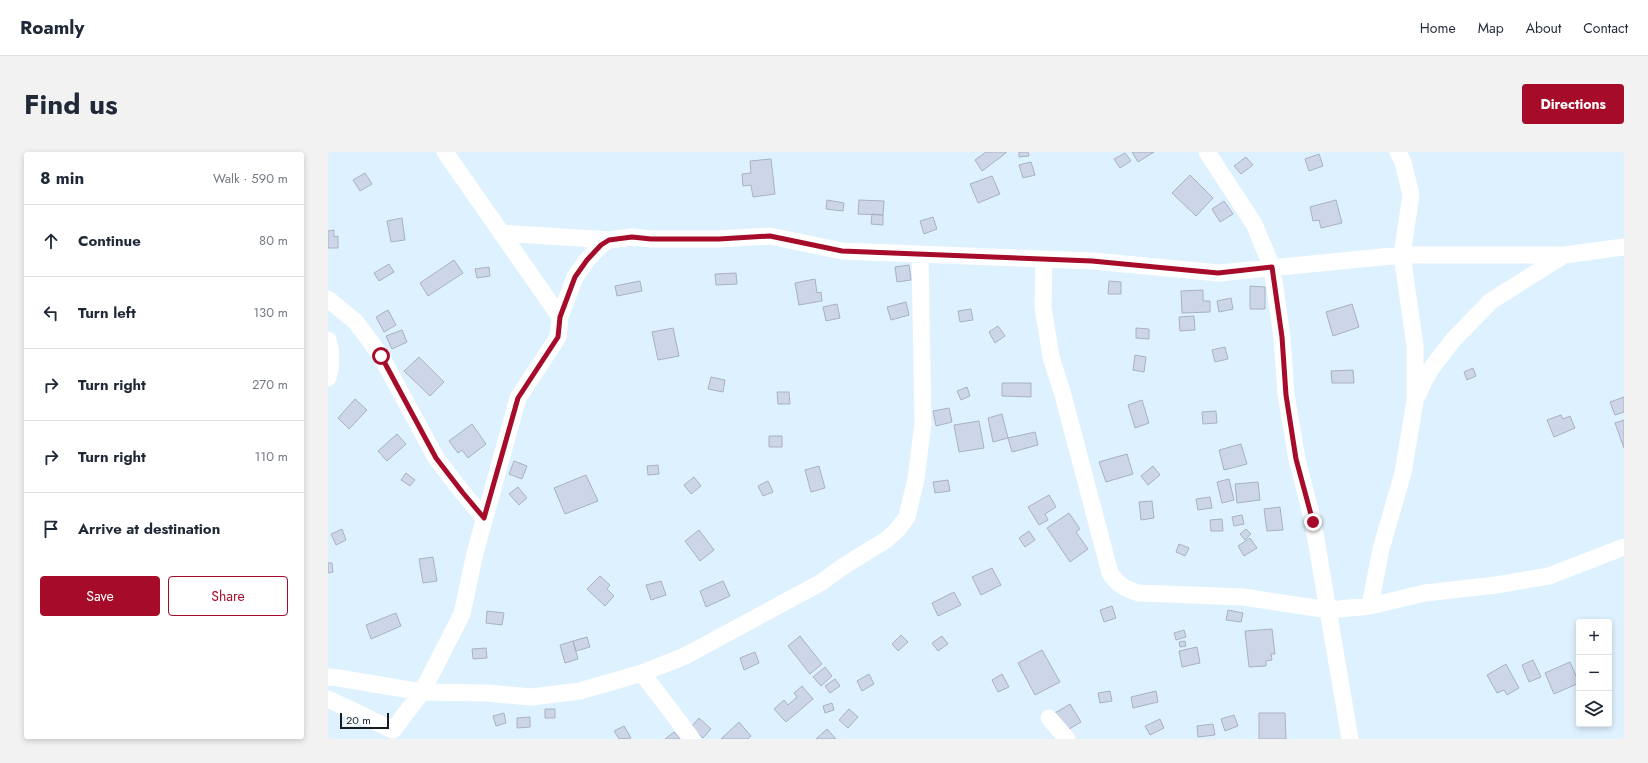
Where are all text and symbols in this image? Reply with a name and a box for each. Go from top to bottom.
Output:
text: Roamly [20,14,84,41]
text: Home [1420,18,1456,38]
text: Map [1478,18,1504,38]
text: About [1526,18,1561,38]
text: Contact [1583,18,1628,38]
text: Find us [24,84,118,125]
button: Directions [1522,84,1624,124]
text: 8 min [40,166,84,190]
text: Walk · 590 m [213,169,288,188]
icon: ahead [40,230,62,252]
text: Continue [78,230,141,252]
text: 80 m [259,231,288,250]
icon: left [40,302,62,324]
text: Turn left [78,302,136,324]
text: 130 m [253,303,288,322]
route start [372,347,390,365]
icon: right [40,374,62,396]
text: Turn right [78,374,146,396]
text: 270 m [252,375,288,394]
icon: right [40,446,62,468]
text: Turn right [78,446,146,468]
text: 110 m [254,447,288,466]
route end [1304,513,1322,531]
icon: arrive [40,518,62,540]
text: Arrive at destination [78,518,220,540]
button: Save [40,576,160,616]
button: Share [168,576,288,616]
map controls [1576,619,1612,727]
button: + [1576,619,1612,655]
button: − [1576,655,1612,691]
button: layers [1576,691,1612,727]
scale bar [340,711,389,730]
text: 20 m [346,712,371,728]

